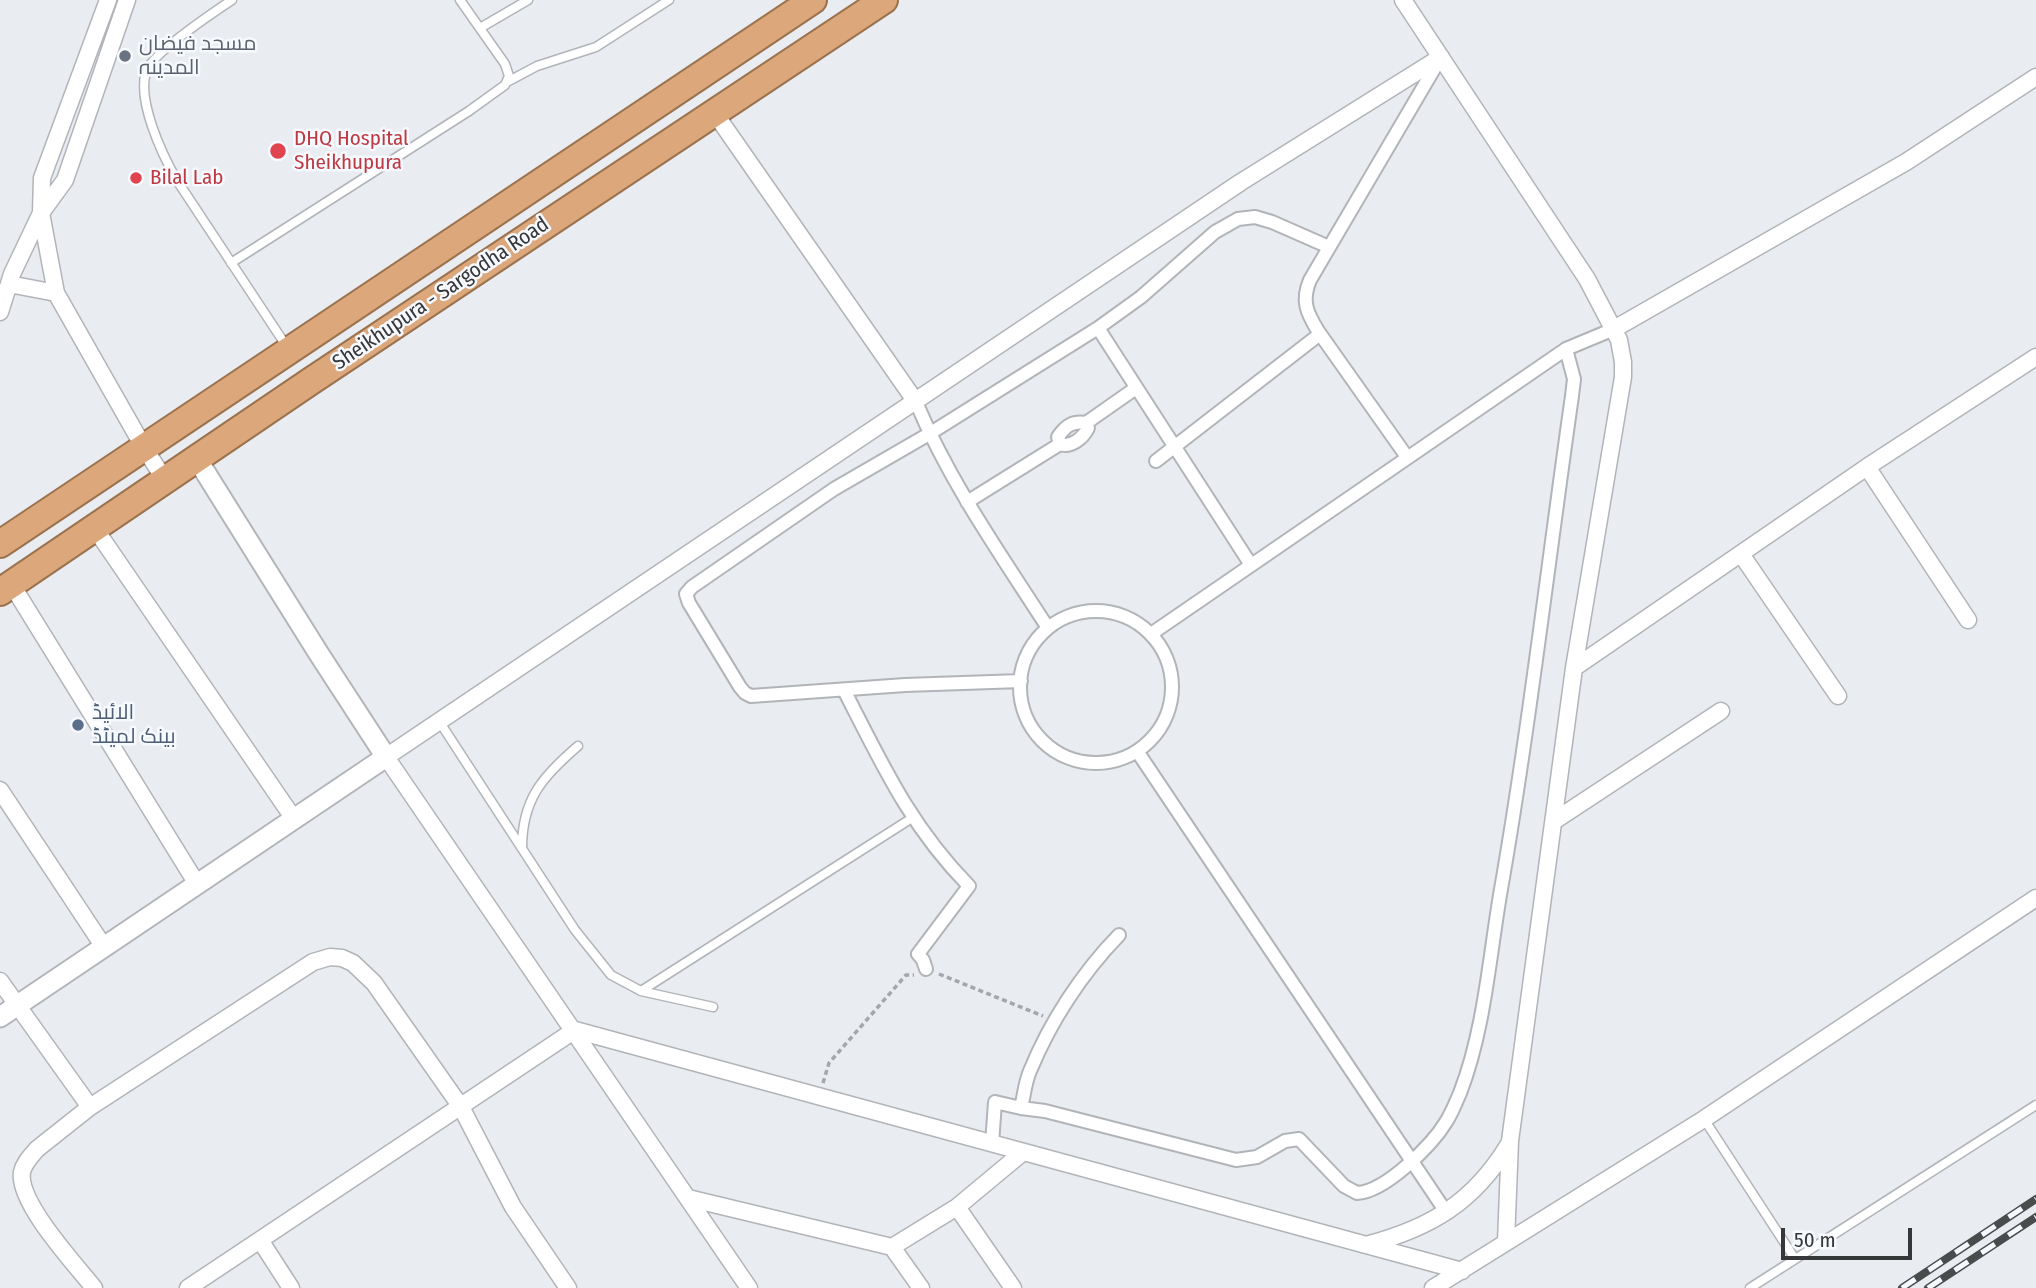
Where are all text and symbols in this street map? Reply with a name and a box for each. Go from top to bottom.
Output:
place label: مسجد فیضان المدینہ [139,31,256,81]
marker: مسجد فیضان المدینہ [117,48,133,64]
place label: DHQ Hospital Sheikhupura [294,126,409,176]
marker: DHQ Hospital Sheikhupura [268,141,288,161]
place label: Bilal Lab [150,165,223,191]
marker: Bilal Lab [128,170,144,186]
street label: Sheikhupura - Sargodha Road [328,212,554,376]
place label: الائیڈ بینک لمیٹڈ [92,700,176,750]
marker: الائیڈ بینک لمیٹڈ [70,717,86,733]
scale bar [1784,1214,1915,1258]
text: 50 m [1794,1227,1836,1253]

